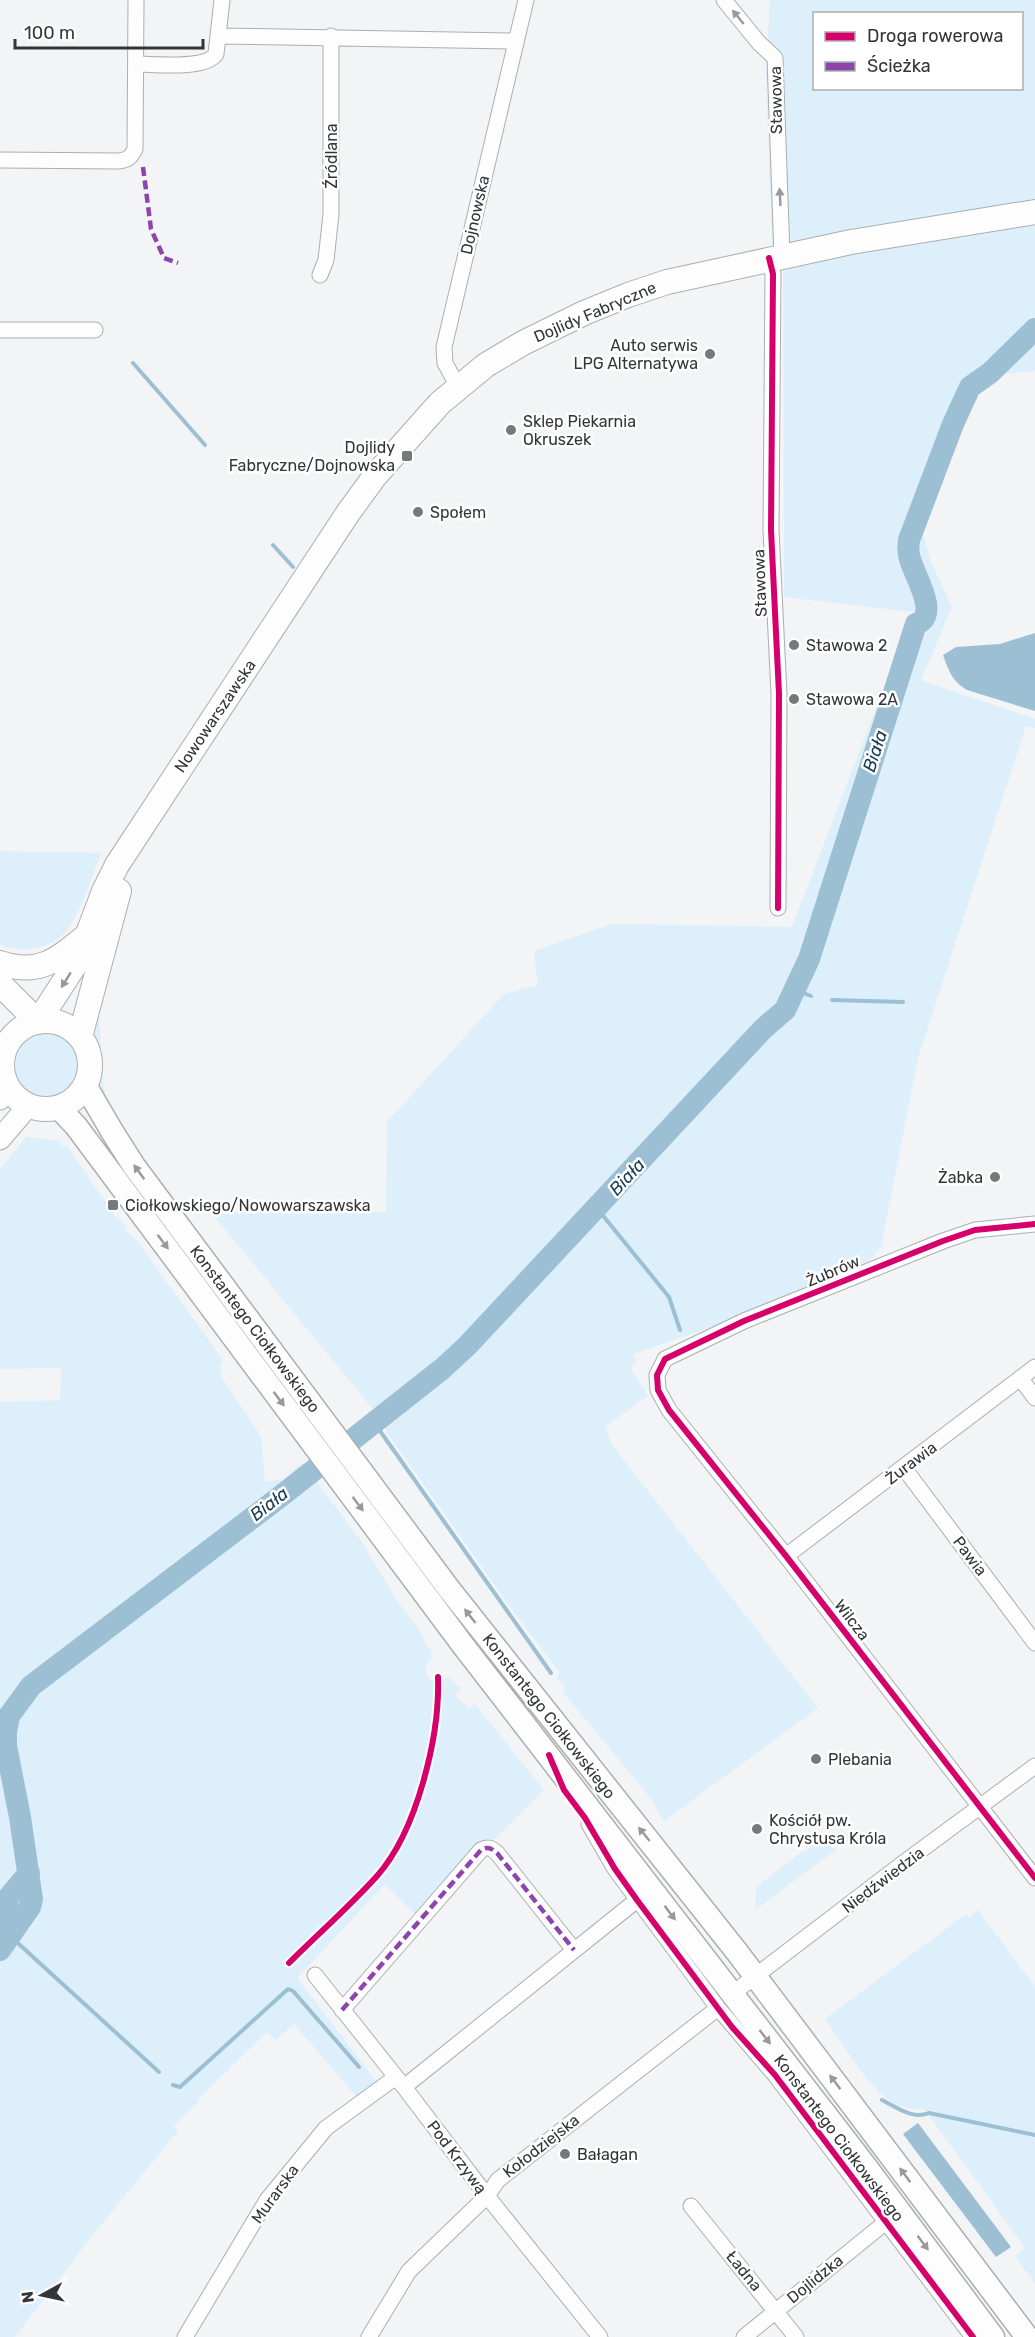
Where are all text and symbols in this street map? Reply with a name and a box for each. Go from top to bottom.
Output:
one-way arrow [732,10,745,25]
scale bar [15,12,202,50]
legend [813,12,1023,90]
text: 100 m [24,22,75,44]
text: Droga rowerowa [867,25,1003,47]
text: Ścieżka [867,55,931,77]
street label: Stawowa [766,66,786,134]
street label: Źródlana [322,123,341,189]
street label: Dojnowska [457,174,493,256]
one-way arrow [775,188,784,207]
street label: Dojlidy Fabryczne [531,278,659,346]
place label: Auto serwis LPG Alternatywa [573,336,698,373]
marker: Auto serwis LPG Alternatywa [703,347,717,361]
place label: Sklep Piekarnia Okruszek [523,412,636,449]
marker: Sklep Piekarnia Okruszek [504,423,518,437]
place label: Dojlidy Fabryczne/Dojnowska [229,438,395,475]
marker: Dojlidy Fabryczne/Dojnowska [400,449,414,463]
place label: Społem [430,503,486,522]
marker: Społem [411,505,425,519]
street label: Stawowa [749,549,771,617]
place label: Stawowa 2 [806,636,887,655]
marker: Stawowa 2 [787,638,801,652]
street label: Nowowarszawska [170,656,260,776]
place label: Stawowa 2A [806,690,898,709]
marker: Stawowa 2A [787,692,801,706]
water label: Biała [858,727,892,775]
one-way arrow [60,972,71,988]
water label: Biała [604,1154,650,1200]
one-way arrow [133,1165,145,1181]
place label: Żabka [938,1168,983,1187]
marker: Żabka [988,1170,1002,1184]
place label: Ciołkowskiego/Nowowarszawska [125,1196,371,1215]
marker: Ciołkowskiego/Nowowarszawska [106,1198,120,1212]
one-way arrow [156,1235,168,1250]
street label: Konstantego Ciołkowskiego [186,1242,324,1416]
street label: Żubrów [803,1251,863,1291]
one-way arrow [273,1390,285,1406]
street label: Żurawia [882,1438,940,1488]
water label: Biała [245,1482,293,1526]
one-way arrow [352,1496,364,1512]
street label: Pawia [949,1533,991,1579]
street label: Wilcza [830,1596,874,1644]
one-way arrow [465,1608,477,1623]
street label: Konstantego Ciołkowskiego [479,1630,619,1802]
place label: Plebania [828,1750,892,1769]
marker: Plebania [809,1752,823,1766]
place label: Kościół pw. Chrystusa Króla [769,1811,886,1848]
marker: Kościół pw. Chrystusa Króla [750,1822,764,1836]
one-way arrow [638,1827,650,1842]
street label: Niedźwiedzia [838,1843,928,1917]
one-way arrow [663,1905,675,1920]
one-way arrow [758,2029,771,2045]
street label: Konstantego Ciołkowskiego [770,2051,908,2225]
one-way arrow [829,2074,842,2090]
street label: Kołodziejska [499,2110,583,2182]
street label: Pod Krzywą [423,2117,491,2197]
place label: Bałagan [577,2145,638,2164]
marker: Bałagan [558,2147,572,2161]
street label: Murarska [247,2161,303,2227]
one-way arrow [899,2167,911,2183]
one-way arrow [916,2235,929,2251]
street label: Ładna [722,2247,766,2295]
street label: Dojlidzka [783,2251,847,2307]
north arrow [12,2265,72,2325]
text: N [17,2290,38,2304]

